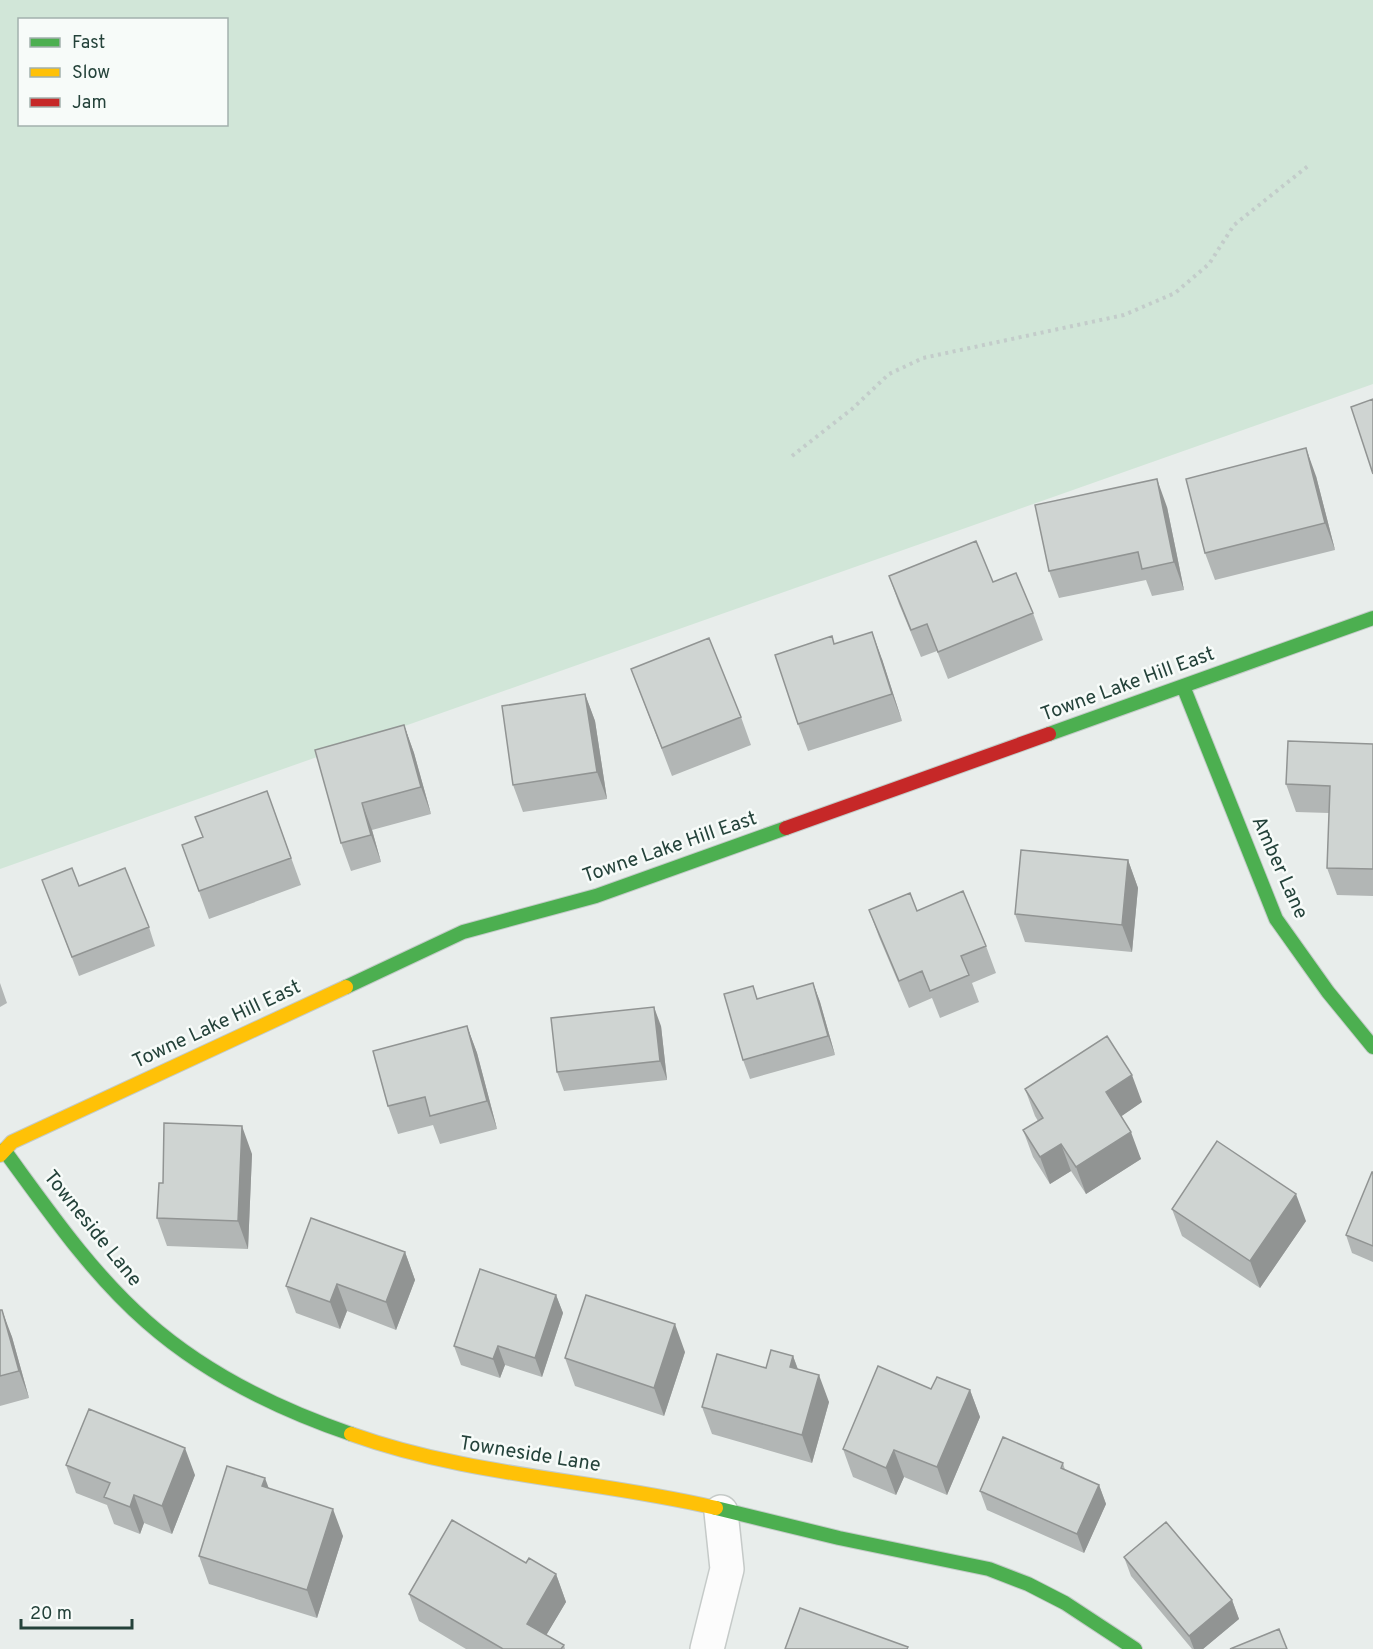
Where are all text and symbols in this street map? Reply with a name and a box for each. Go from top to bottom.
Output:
legend [18,18,228,126]
text: Fast [72,32,105,55]
text: Slow [72,62,110,85]
text: Jam [72,92,107,115]
street label: Towne Lake Hill East [1038,642,1218,728]
street label: Towne Lake Hill East [579,806,761,890]
street label: Amber Lane [1245,813,1313,923]
street label: Towne Lake Hill East [129,975,305,1075]
street label: Towneside Lane [37,1165,147,1293]
street label: Towneside Lane [458,1431,602,1479]
scale bar [21,1592,132,1630]
text: 20 m [30,1603,72,1626]

